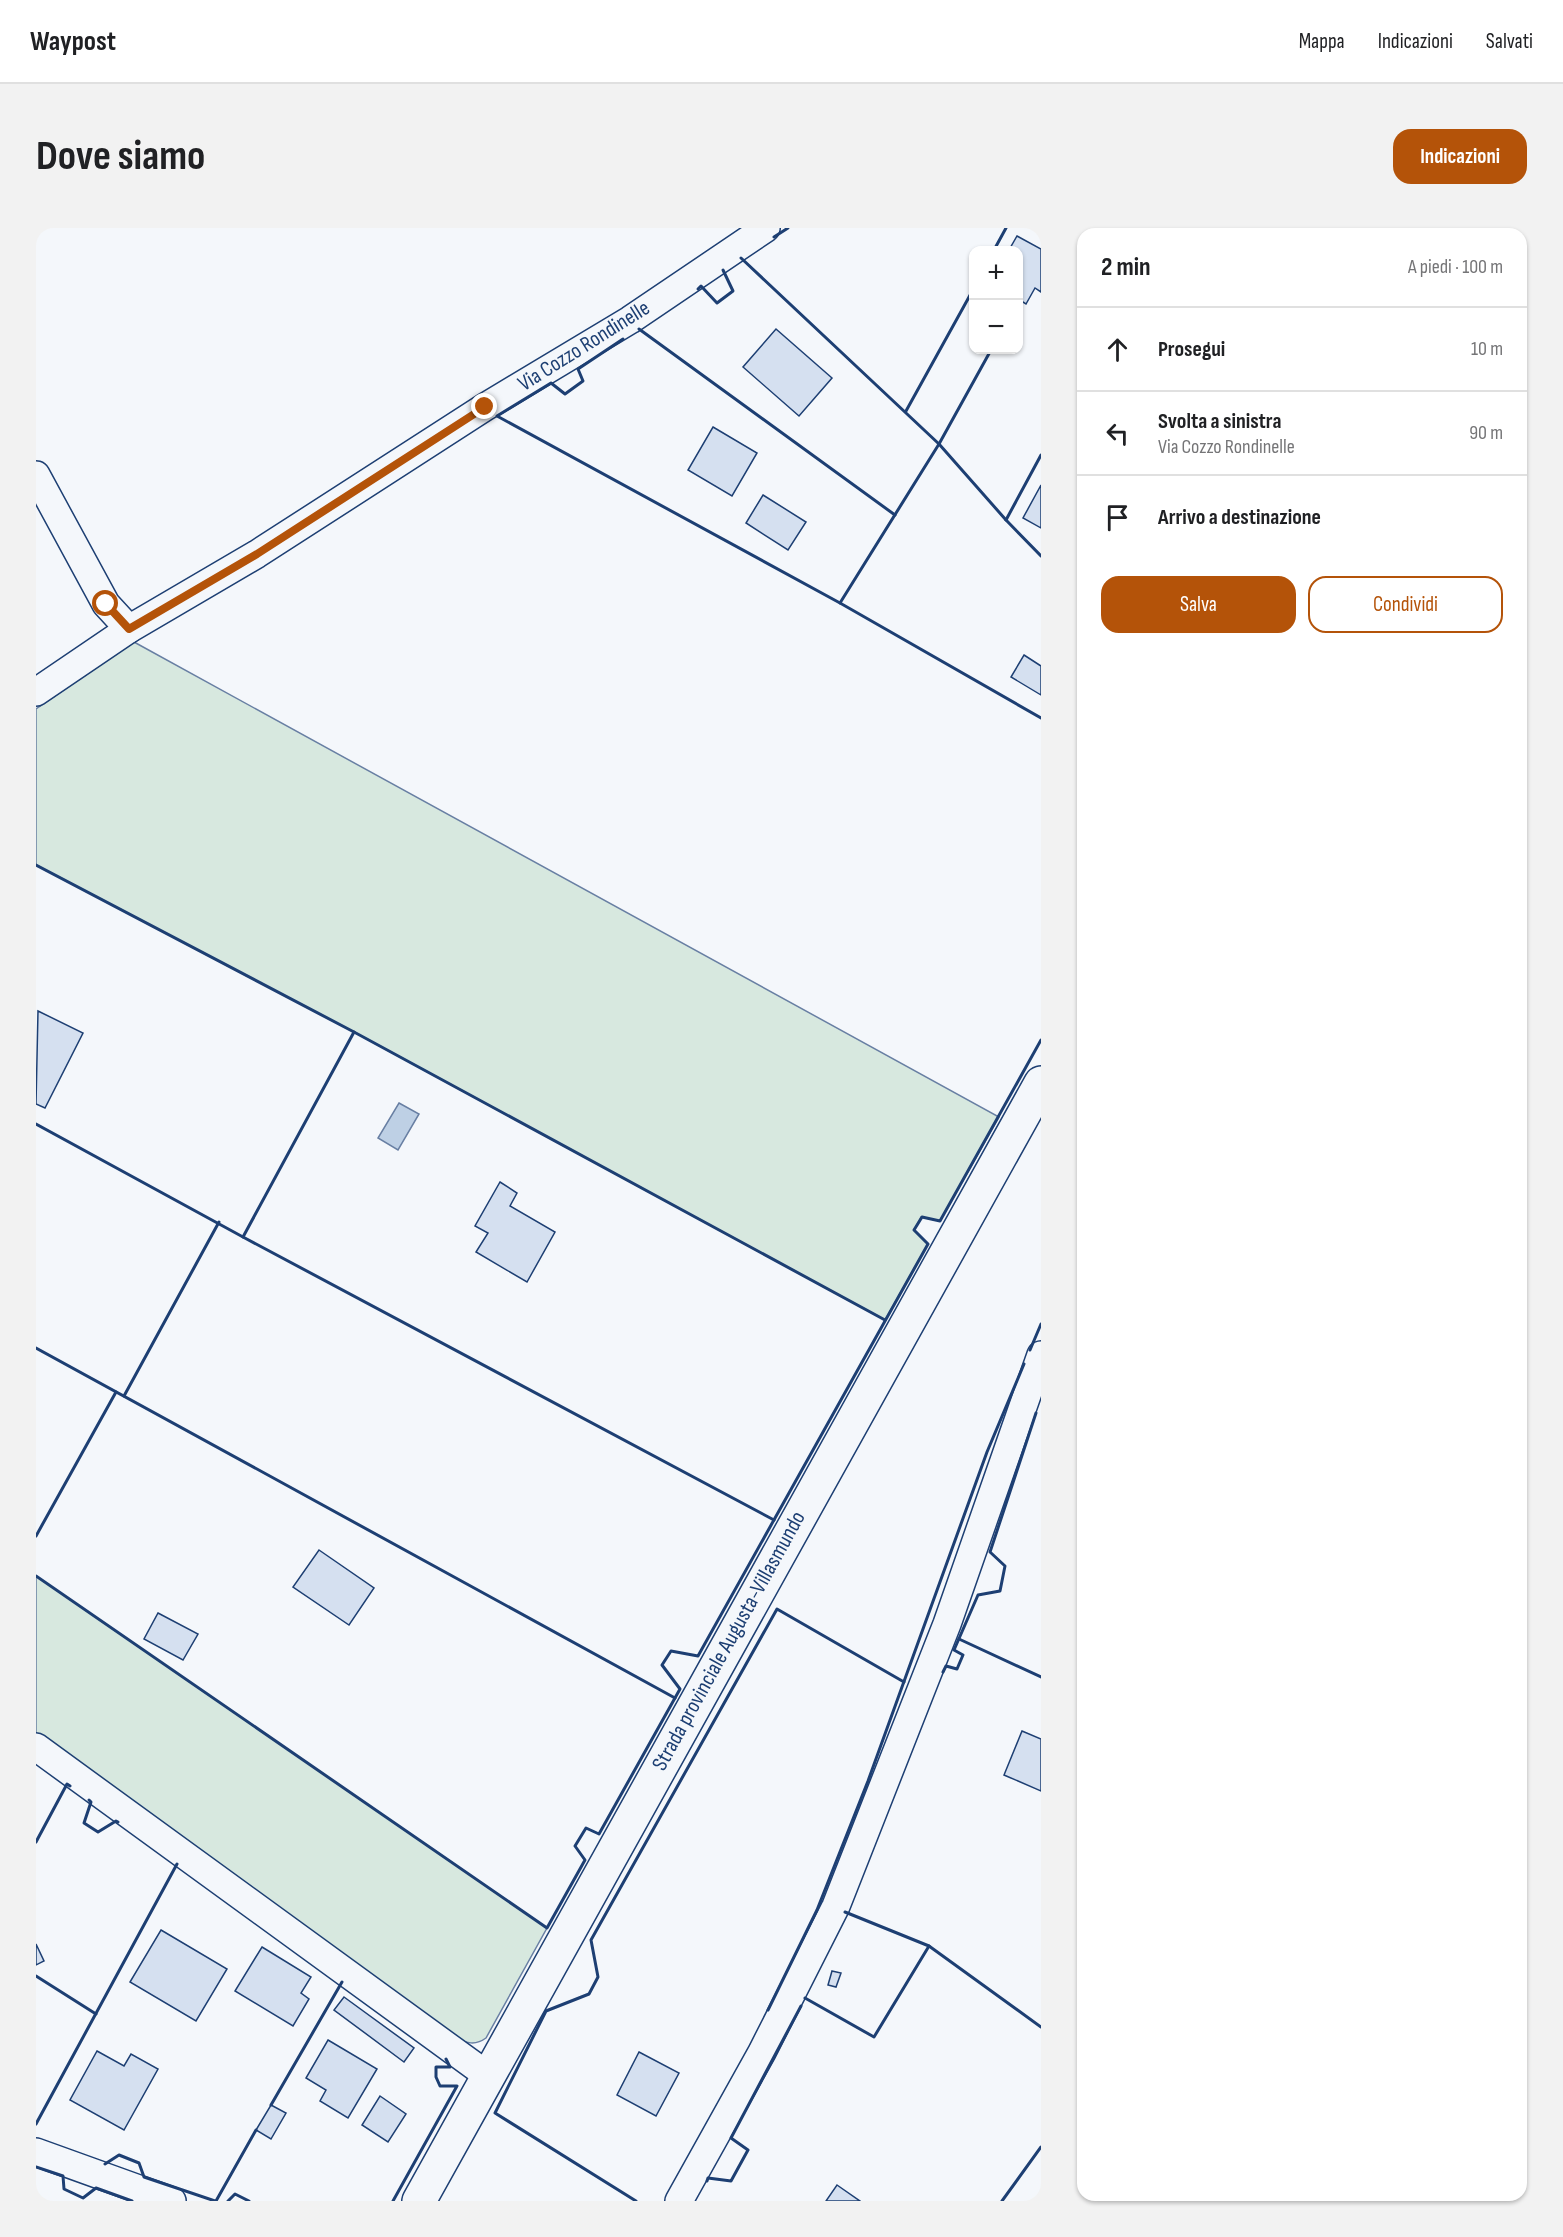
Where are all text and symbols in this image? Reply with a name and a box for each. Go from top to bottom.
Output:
text: Waypost [30,25,116,58]
text: Mappa [1299,29,1345,54]
text: Indicazioni [1378,29,1453,54]
text: Salvati [1486,29,1533,54]
button: Indicazioni [1393,129,1527,184]
text: Dove siamo [36,131,205,182]
map controls [969,246,1023,354]
button: + [969,246,1023,300]
text: 2 min [1101,252,1151,283]
text: A piedi · 100 m [1408,255,1503,279]
street label: Via Cozzo Rondinelle [513,295,655,397]
button: − [969,300,1023,354]
icon: ahead [1101,333,1134,366]
text: Prosegui [1158,336,1225,363]
text: 10 m [1471,337,1503,361]
route end [471,393,497,419]
text: Svolta a sinistra [1158,408,1281,435]
icon: left [1101,417,1134,450]
text: 90 m [1469,421,1503,445]
text: Via Cozzo Rondinelle [1158,435,1295,459]
icon: arrive [1101,501,1134,534]
text: Arrivo a destinazione [1158,504,1321,531]
button: Salva [1101,576,1296,633]
button: Condividi [1308,576,1503,633]
route start [92,590,118,616]
street label: Strada provinciale Augusta-Villasmundo [646,1507,812,1775]

